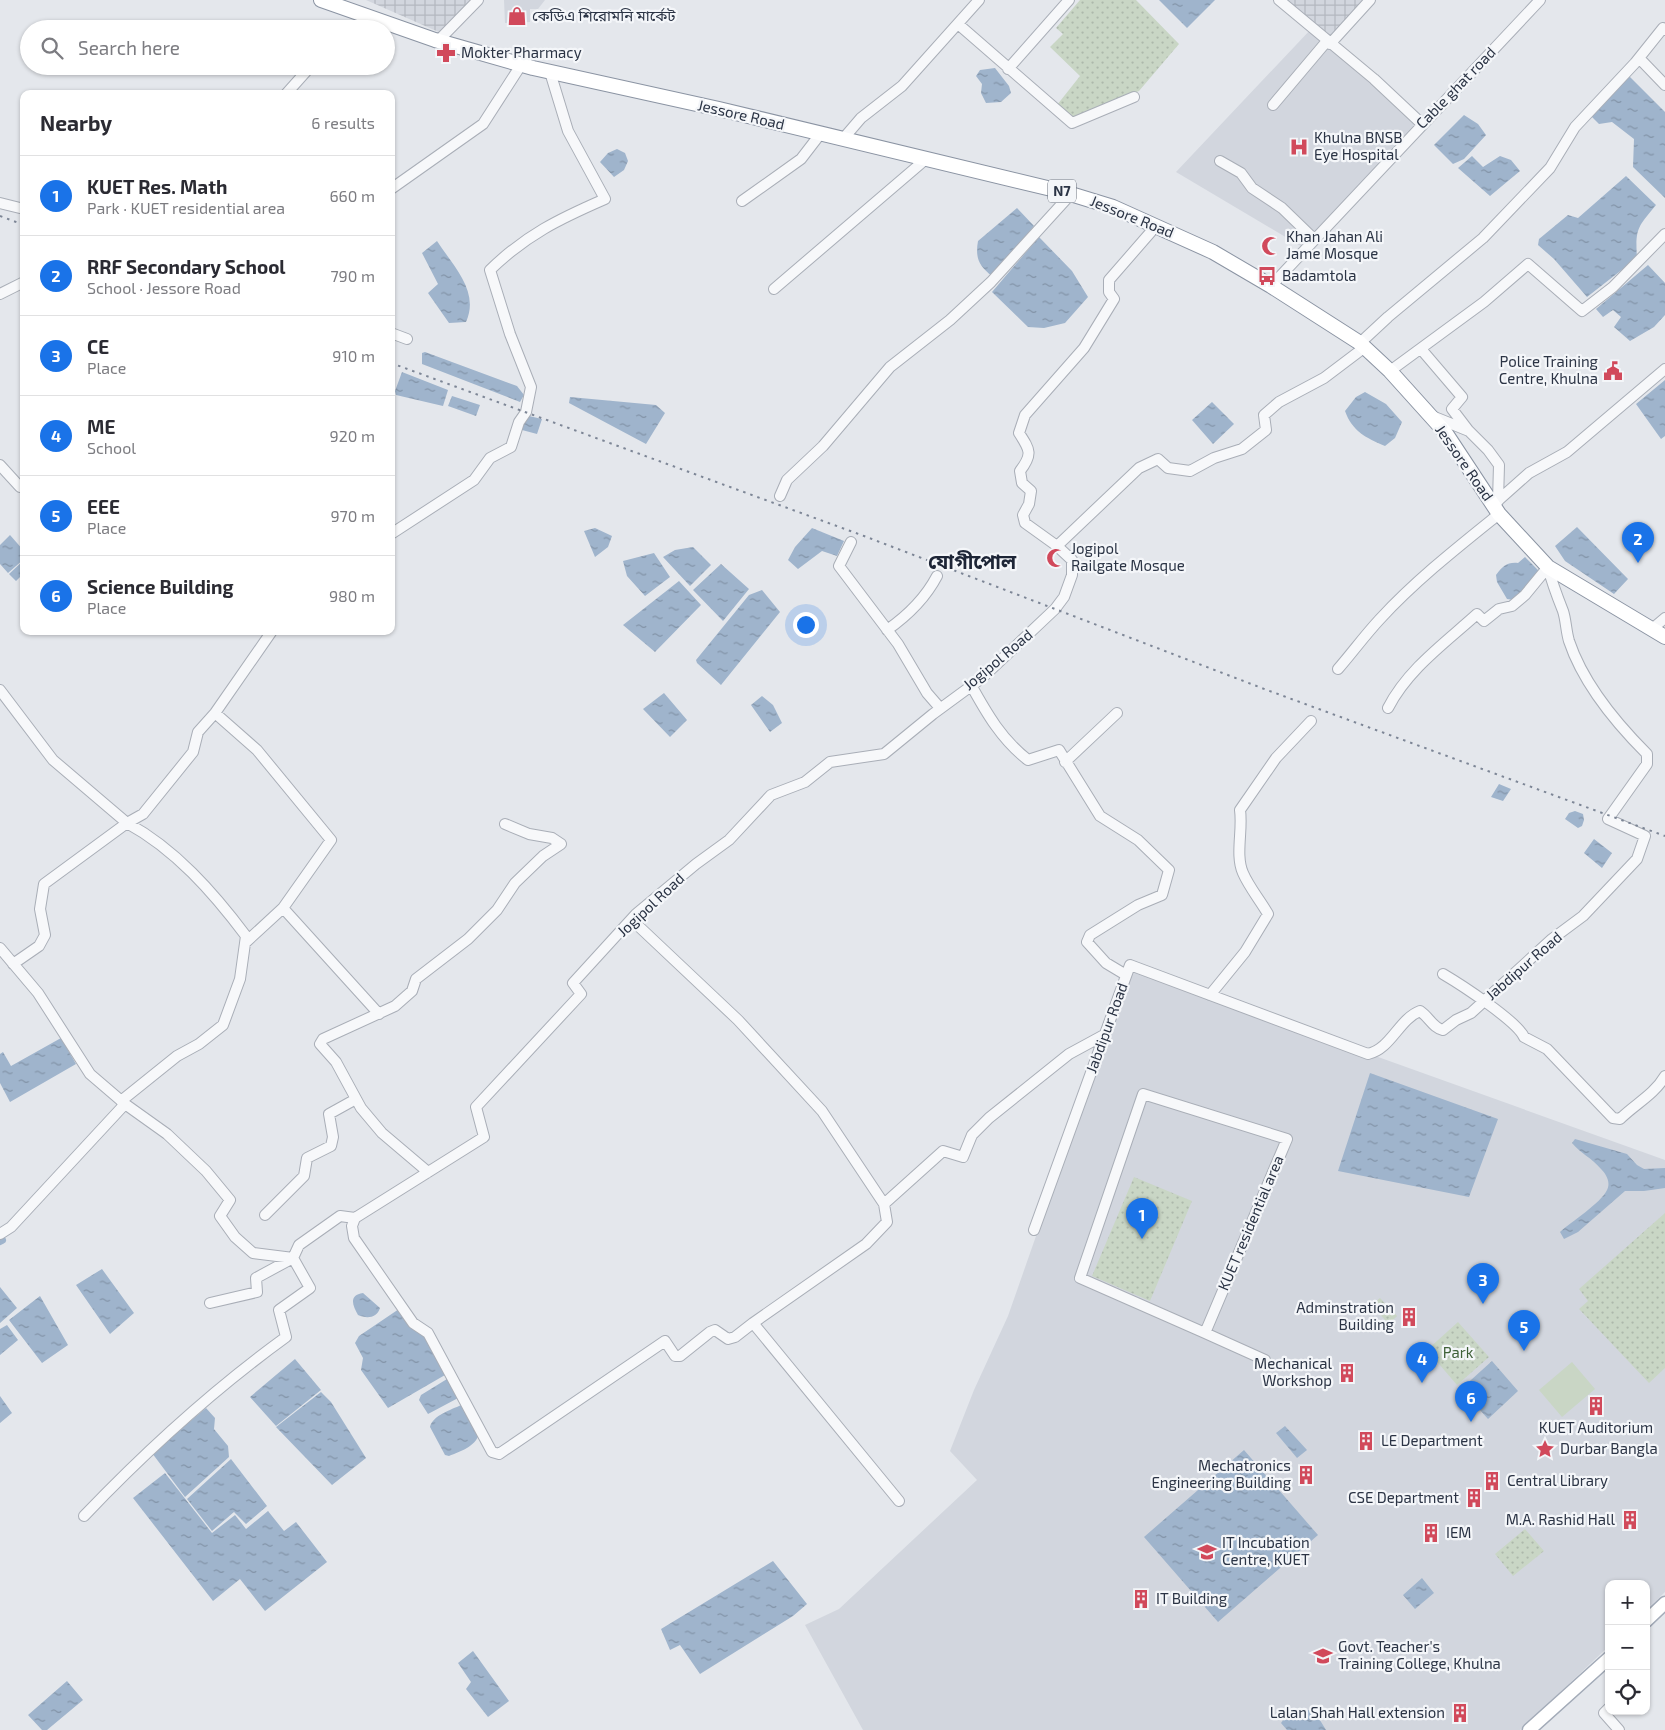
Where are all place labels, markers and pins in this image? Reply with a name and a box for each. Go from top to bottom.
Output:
shop icon: কেডিএ শিরোমনি মার্কেট [506,5,528,27]
place label: কেডিএ শিরোমনি মার্কেট [532,6,676,24]
pharmacy icon: Mokter Pharmacy [435,42,457,64]
place label: Mokter Pharmacy [461,43,582,61]
place label: Khulna BNSB Eye Hospital [1314,128,1402,163]
hospital icon: Khulna BNSB Eye Hospital [1288,136,1310,158]
place label: Khan Jahan Ali Jame Mosque [1286,227,1383,262]
mosque icon: Khan Jahan Ali Jame Mosque [1260,235,1282,257]
bus stop icon: Badamtola [1256,265,1278,287]
place label: Badamtola [1282,266,1356,284]
place label: Police Training Centre, Khulna [1499,352,1599,387]
public building icon: Police Training Centre, Khulna [1602,360,1624,382]
pin: 2 [1622,522,1654,563]
place label: Jogipol Railgate Mosque [1071,539,1185,574]
mosque icon: Jogipol Railgate Mosque [1045,547,1067,569]
pin: 1 [1126,1198,1158,1239]
pin: 3 [1467,1263,1499,1304]
place label: Adminstration Building [1296,1298,1395,1333]
building icon: Adminstration Building [1398,1306,1420,1328]
pin: 5 [1508,1310,1540,1351]
pin: 4 [1406,1342,1438,1383]
place label: Mechanical Workshop [1254,1354,1333,1389]
building icon: Mechanical Workshop [1336,1362,1358,1384]
pin: 6 [1455,1381,1487,1422]
building icon: KUET Auditorium [1585,1395,1607,1417]
place label: KUET Auditorium [1539,1418,1653,1436]
building icon: LE Department [1355,1430,1377,1452]
place label: LE Department [1381,1431,1483,1449]
place icon: Durbar Bangla [1534,1438,1556,1460]
place label: Durbar Bangla [1560,1439,1658,1457]
place label: Mechatronics Engineering Building [1151,1456,1292,1491]
building icon: Mechatronics Engineering Building [1295,1464,1317,1486]
building icon: Central Library [1481,1470,1503,1492]
place label: Central Library [1507,1471,1608,1489]
building icon: CSE Department [1463,1487,1485,1509]
place label: CSE Department [1348,1488,1459,1506]
building icon: M.A. Rashid Hall [1619,1509,1641,1531]
place label: M.A. Rashid Hall [1506,1510,1616,1528]
building icon: IEM [1420,1522,1442,1544]
place label: IEM [1446,1523,1472,1541]
place label: IT Incubation Centre, KUET [1222,1533,1310,1568]
school or university icon: IT Incubation Centre, KUET [1196,1541,1218,1563]
building icon: IT Building [1130,1588,1152,1610]
place label: IT Building [1156,1589,1228,1607]
place label: Govt. Teacher's Training College, Khulna [1338,1637,1501,1672]
school or university icon: Govt. Teacher's Training College, Khulna [1312,1645,1334,1667]
building icon: Lalan Shah Hall extension [1449,1702,1471,1724]
place label: Lalan Shah Hall extension [1270,1703,1445,1721]

